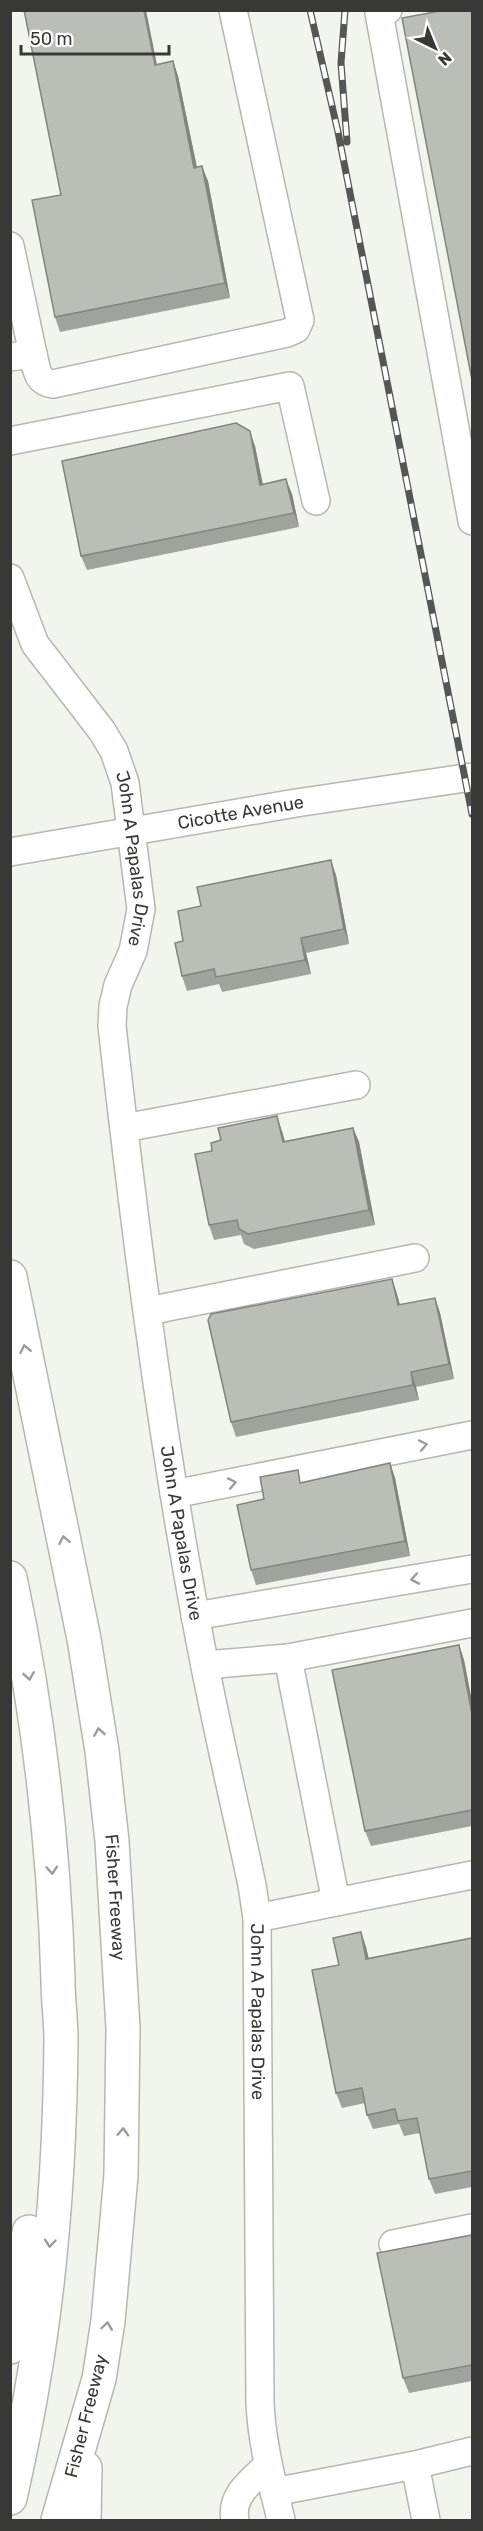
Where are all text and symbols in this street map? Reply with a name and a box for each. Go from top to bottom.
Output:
scale bar [21,18,170,56]
north arrow [405,18,465,78]
text: 50 m [30,28,73,50]
text: N [434,48,456,69]
street label: John A Papalas Drive [111,768,153,948]
street label: Cicotte Avenue [176,791,305,834]
one-way arrow [19,1344,32,1354]
one-way arrow [418,1439,428,1452]
street label: John A Papalas Drive [156,1444,207,1622]
one-way arrow [227,1477,237,1490]
one-way arrow [58,1535,71,1545]
one-way arrow [410,1572,420,1585]
one-way arrow [22,1671,34,1681]
one-way arrow [93,1727,105,1737]
street label: Fisher Freeway [100,1833,130,1961]
one-way arrow [46,1865,59,1874]
street label: John A Papalas Drive [246,1923,269,2100]
one-way arrow [116,2127,129,2136]
one-way arrow [44,2239,57,2248]
one-way arrow [101,2322,113,2331]
street label: Fisher Freeway [60,2352,112,2480]

